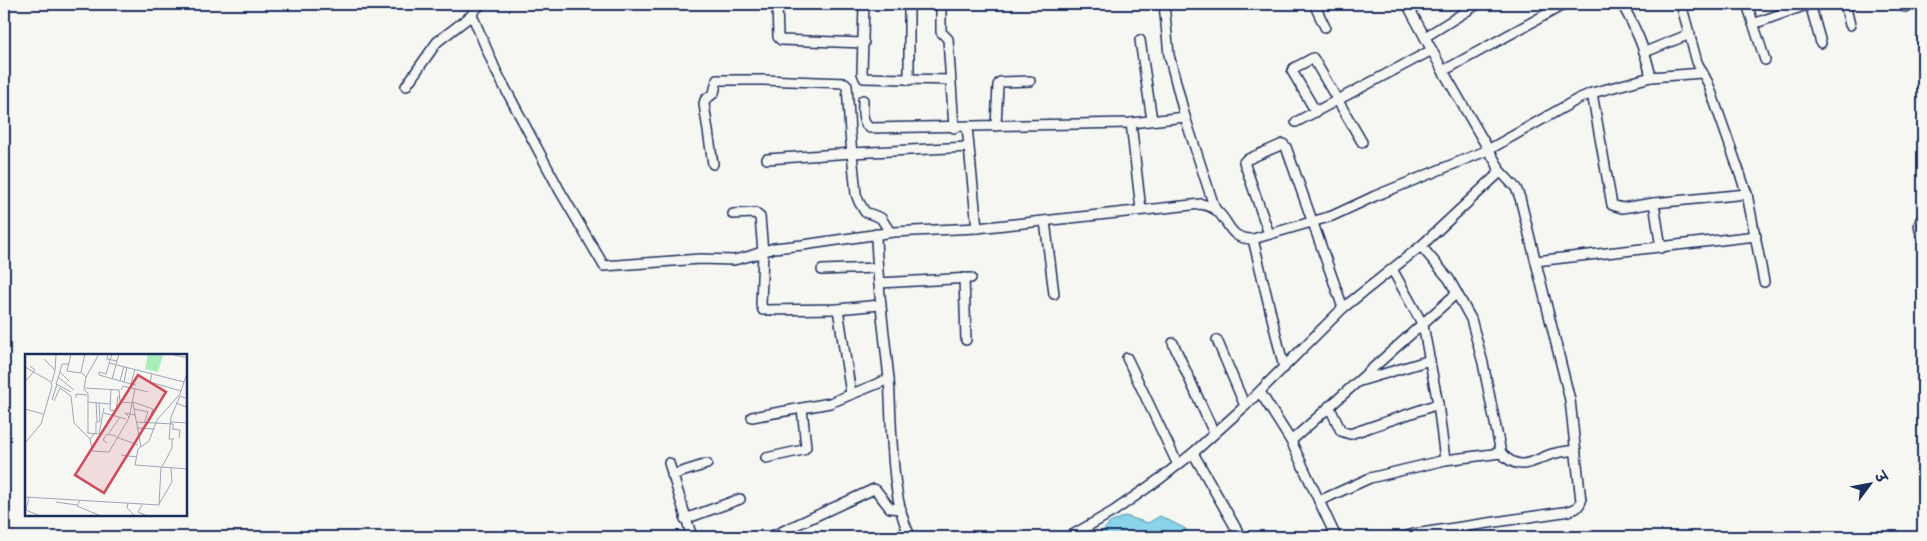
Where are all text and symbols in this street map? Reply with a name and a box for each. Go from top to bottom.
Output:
inset map [25,354,188,516]
north arrow [1844,458,1894,508]
text: उ [1870,466,1893,487]

